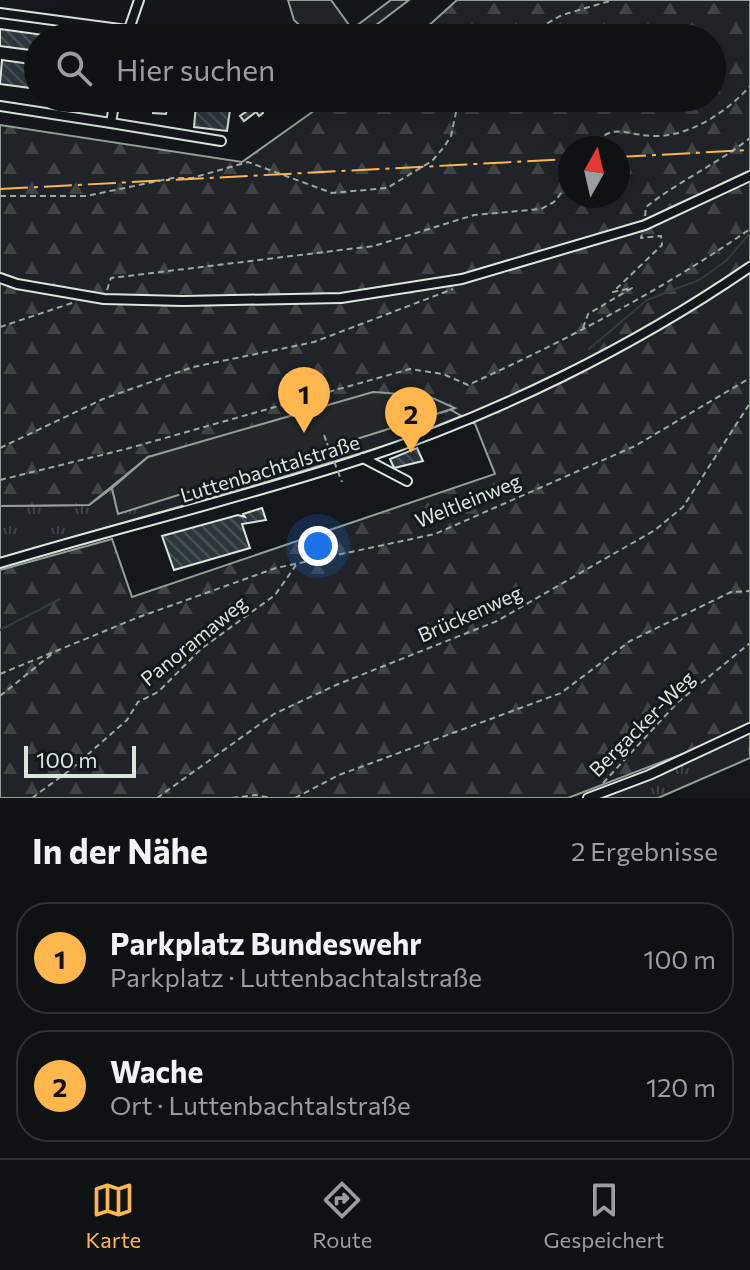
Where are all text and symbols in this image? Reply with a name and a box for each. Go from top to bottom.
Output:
search box [24,24,726,112]
icon: search [52,46,96,90]
text: Hier suchen [116,50,275,87]
north arrow [558,136,630,208]
pin: 1 [278,367,330,433]
pin: 2 [385,387,437,453]
street label: Luttenbachtalstraße [177,429,362,507]
street label: Weltleinweg [411,468,524,532]
your location [298,526,338,566]
street label: Brückenweg [414,579,525,647]
street label: Panoramaweg [136,590,251,690]
street label: Bergacker-Weg [584,665,699,781]
scale bar [24,742,136,778]
text: 100 m [36,746,98,773]
text: In der Nähe [32,829,208,871]
text: 2 Ergebnisse [571,835,718,866]
text: Parkplatz Bundeswehr [110,924,422,961]
text: 1 [54,943,66,974]
text: 100 m [643,943,716,974]
text: Parkplatz · Luttenbachtalstraße [110,961,482,992]
text: Wache [110,1052,203,1089]
text: 2 [53,1071,67,1102]
text: 120 m [646,1071,716,1102]
text: Ort · Luttenbachtalstraße [110,1089,411,1120]
tab: Karte [86,1178,141,1253]
tab: Route [312,1178,372,1253]
tab: Gespeichert [543,1178,664,1253]

